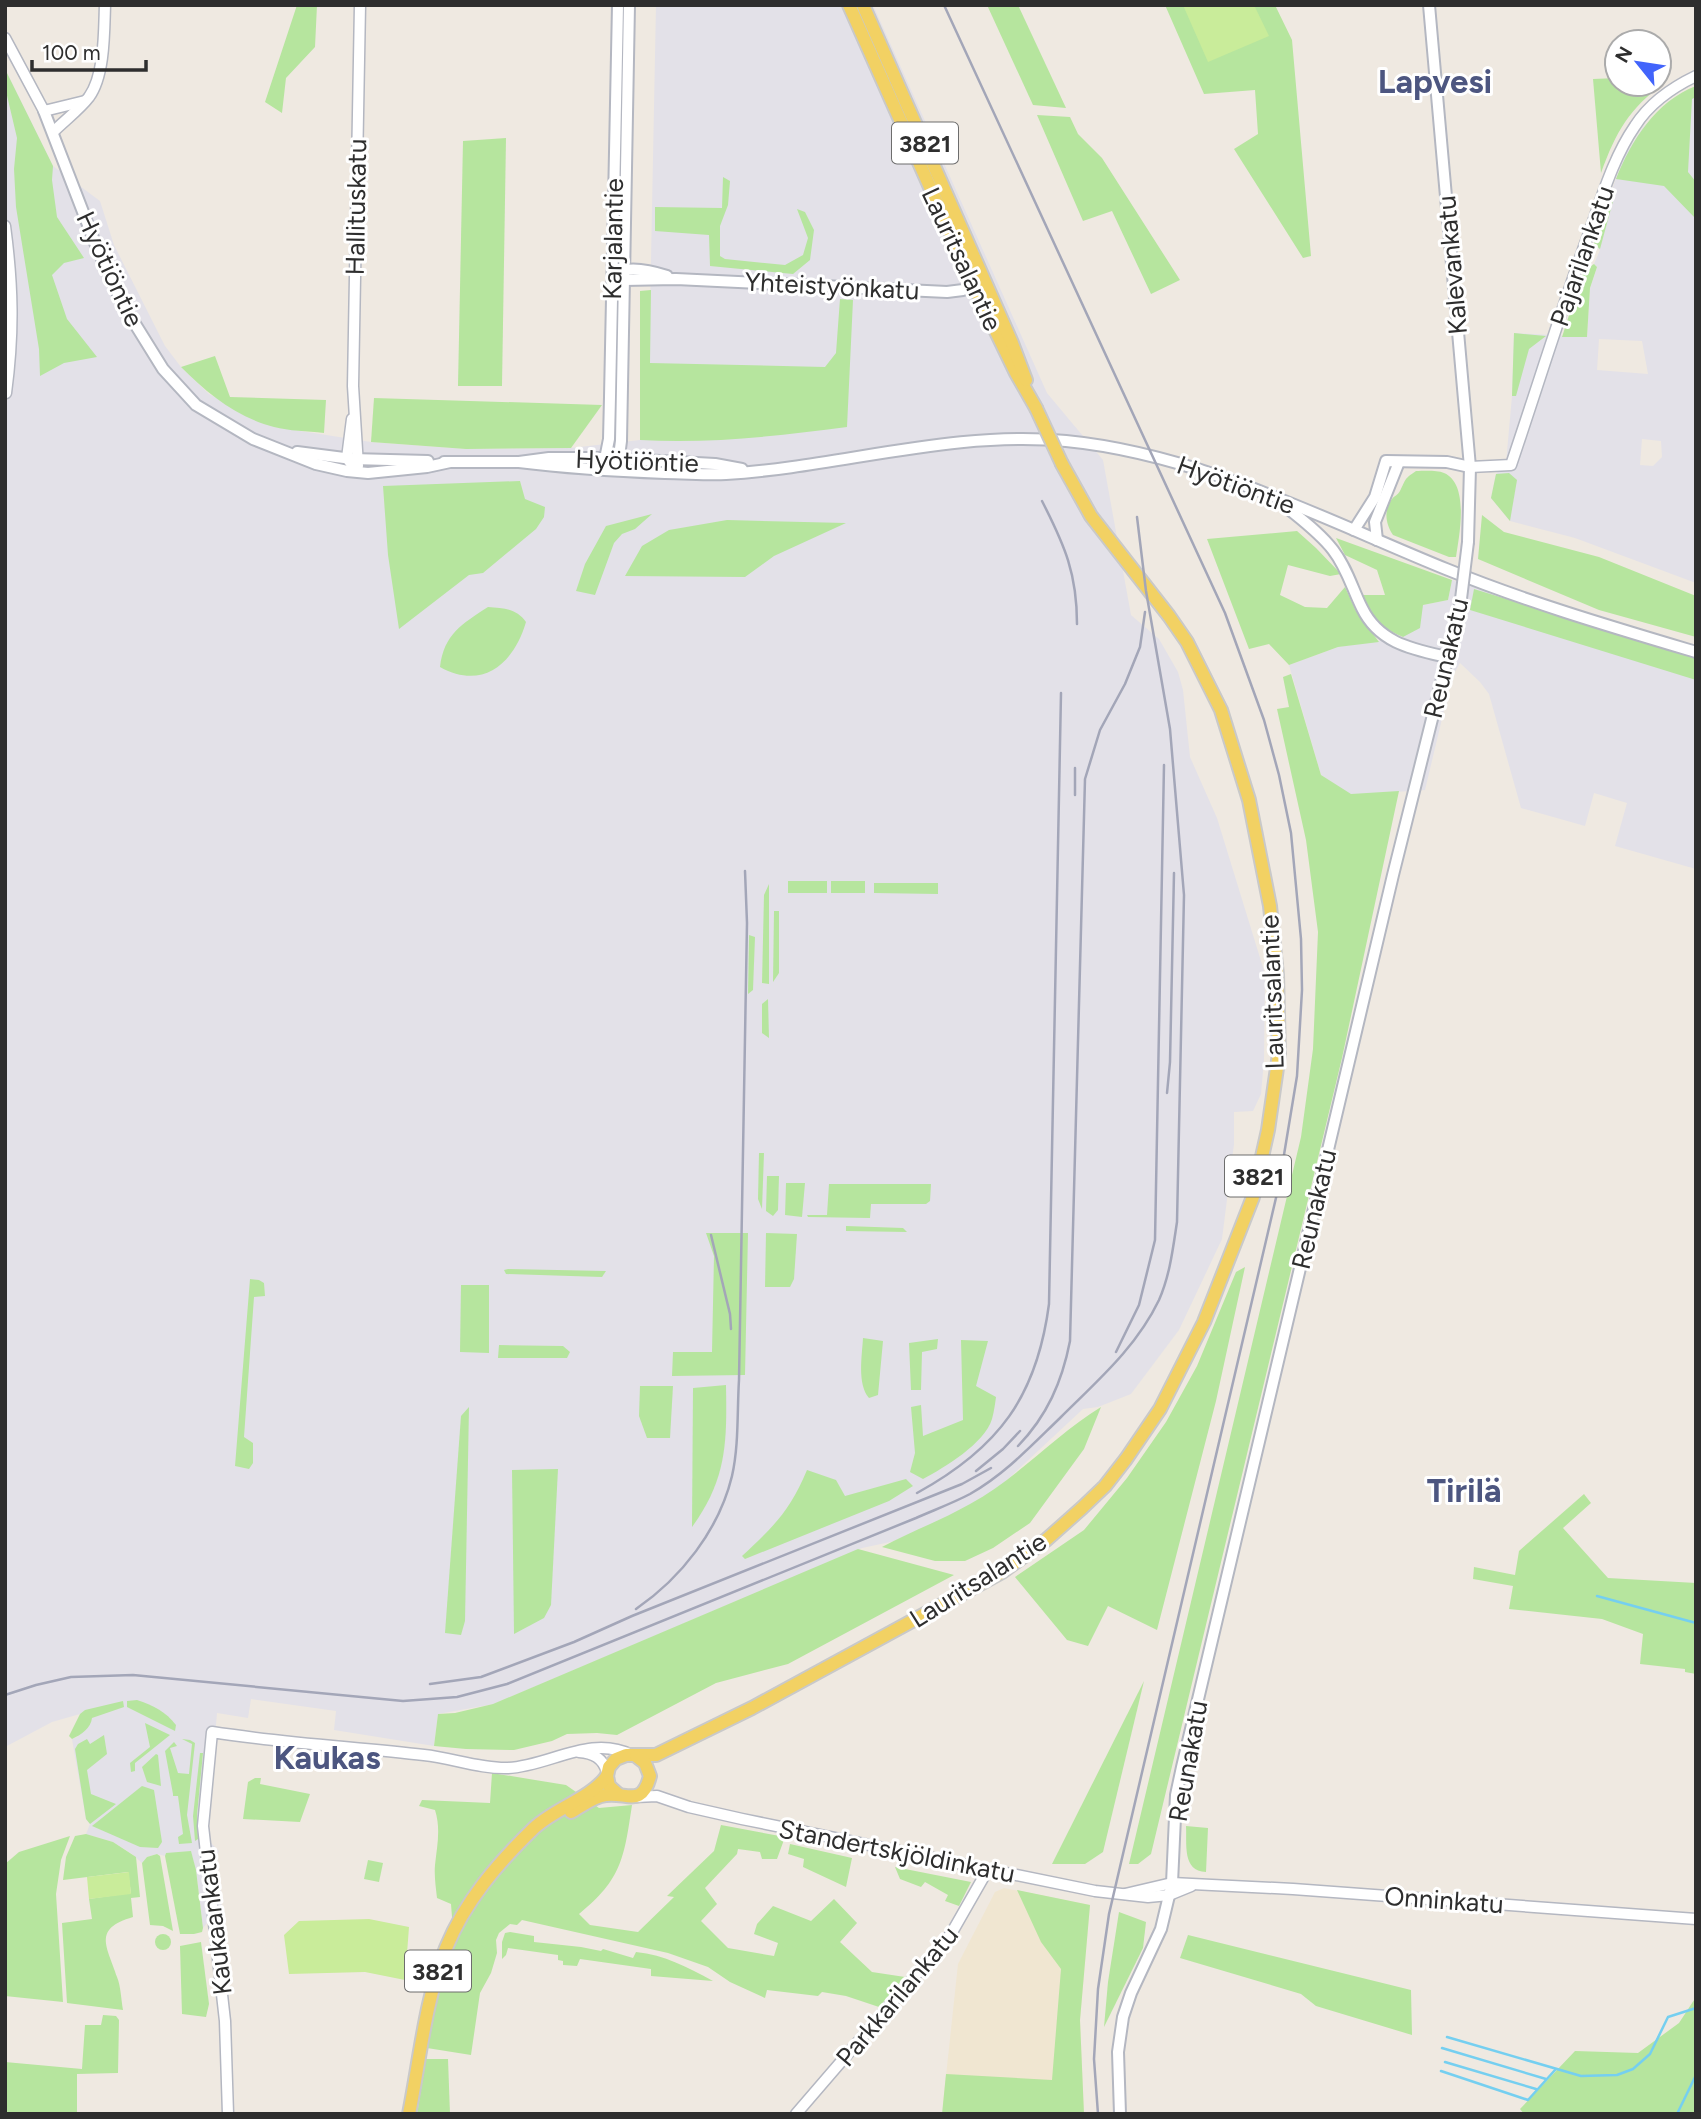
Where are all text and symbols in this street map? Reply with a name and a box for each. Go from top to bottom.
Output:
scale bar [32,28,145,72]
north arrow [1603,28,1673,98]
text: 100 m [42,40,101,65]
text: N [1610,43,1637,67]
district label: Lapvesi [1378,62,1492,101]
road number: 3821 [892,122,958,163]
street label: Hallituskatu [339,138,373,276]
street label: Karjalantie [596,178,630,300]
street label: Lauritsalantie [915,182,1009,336]
street label: Pajarilankatu [1543,182,1621,330]
street label: Kalevankatu [1430,194,1474,336]
street label: Hyötiöntie [69,206,151,332]
street label: Yhteistyönkatu [744,265,920,307]
street label: Hyötiöntie [575,443,699,479]
street label: Hyötiöntie [1173,449,1299,521]
street label: Reunakatu [1417,595,1475,721]
street label: Lauritsalantie [1253,914,1291,1070]
street label: Reunakatu [1285,1146,1343,1272]
road number: 3821 [1225,1156,1291,1196]
district label: Tirilä [1427,1471,1501,1510]
street label: Lauritsalantie [904,1525,1052,1635]
street label: Reunakatu [1162,1698,1214,1824]
district label: Kaukas [273,1738,381,1777]
street label: Standertskjöldinkatu [776,1812,1018,1890]
street label: Kaukaankatu [189,1847,239,1997]
street label: Onninkatu [1383,1880,1505,1920]
street label: Parkkarilankatu [829,1919,965,2073]
road number: 3821 [405,1950,471,1992]

